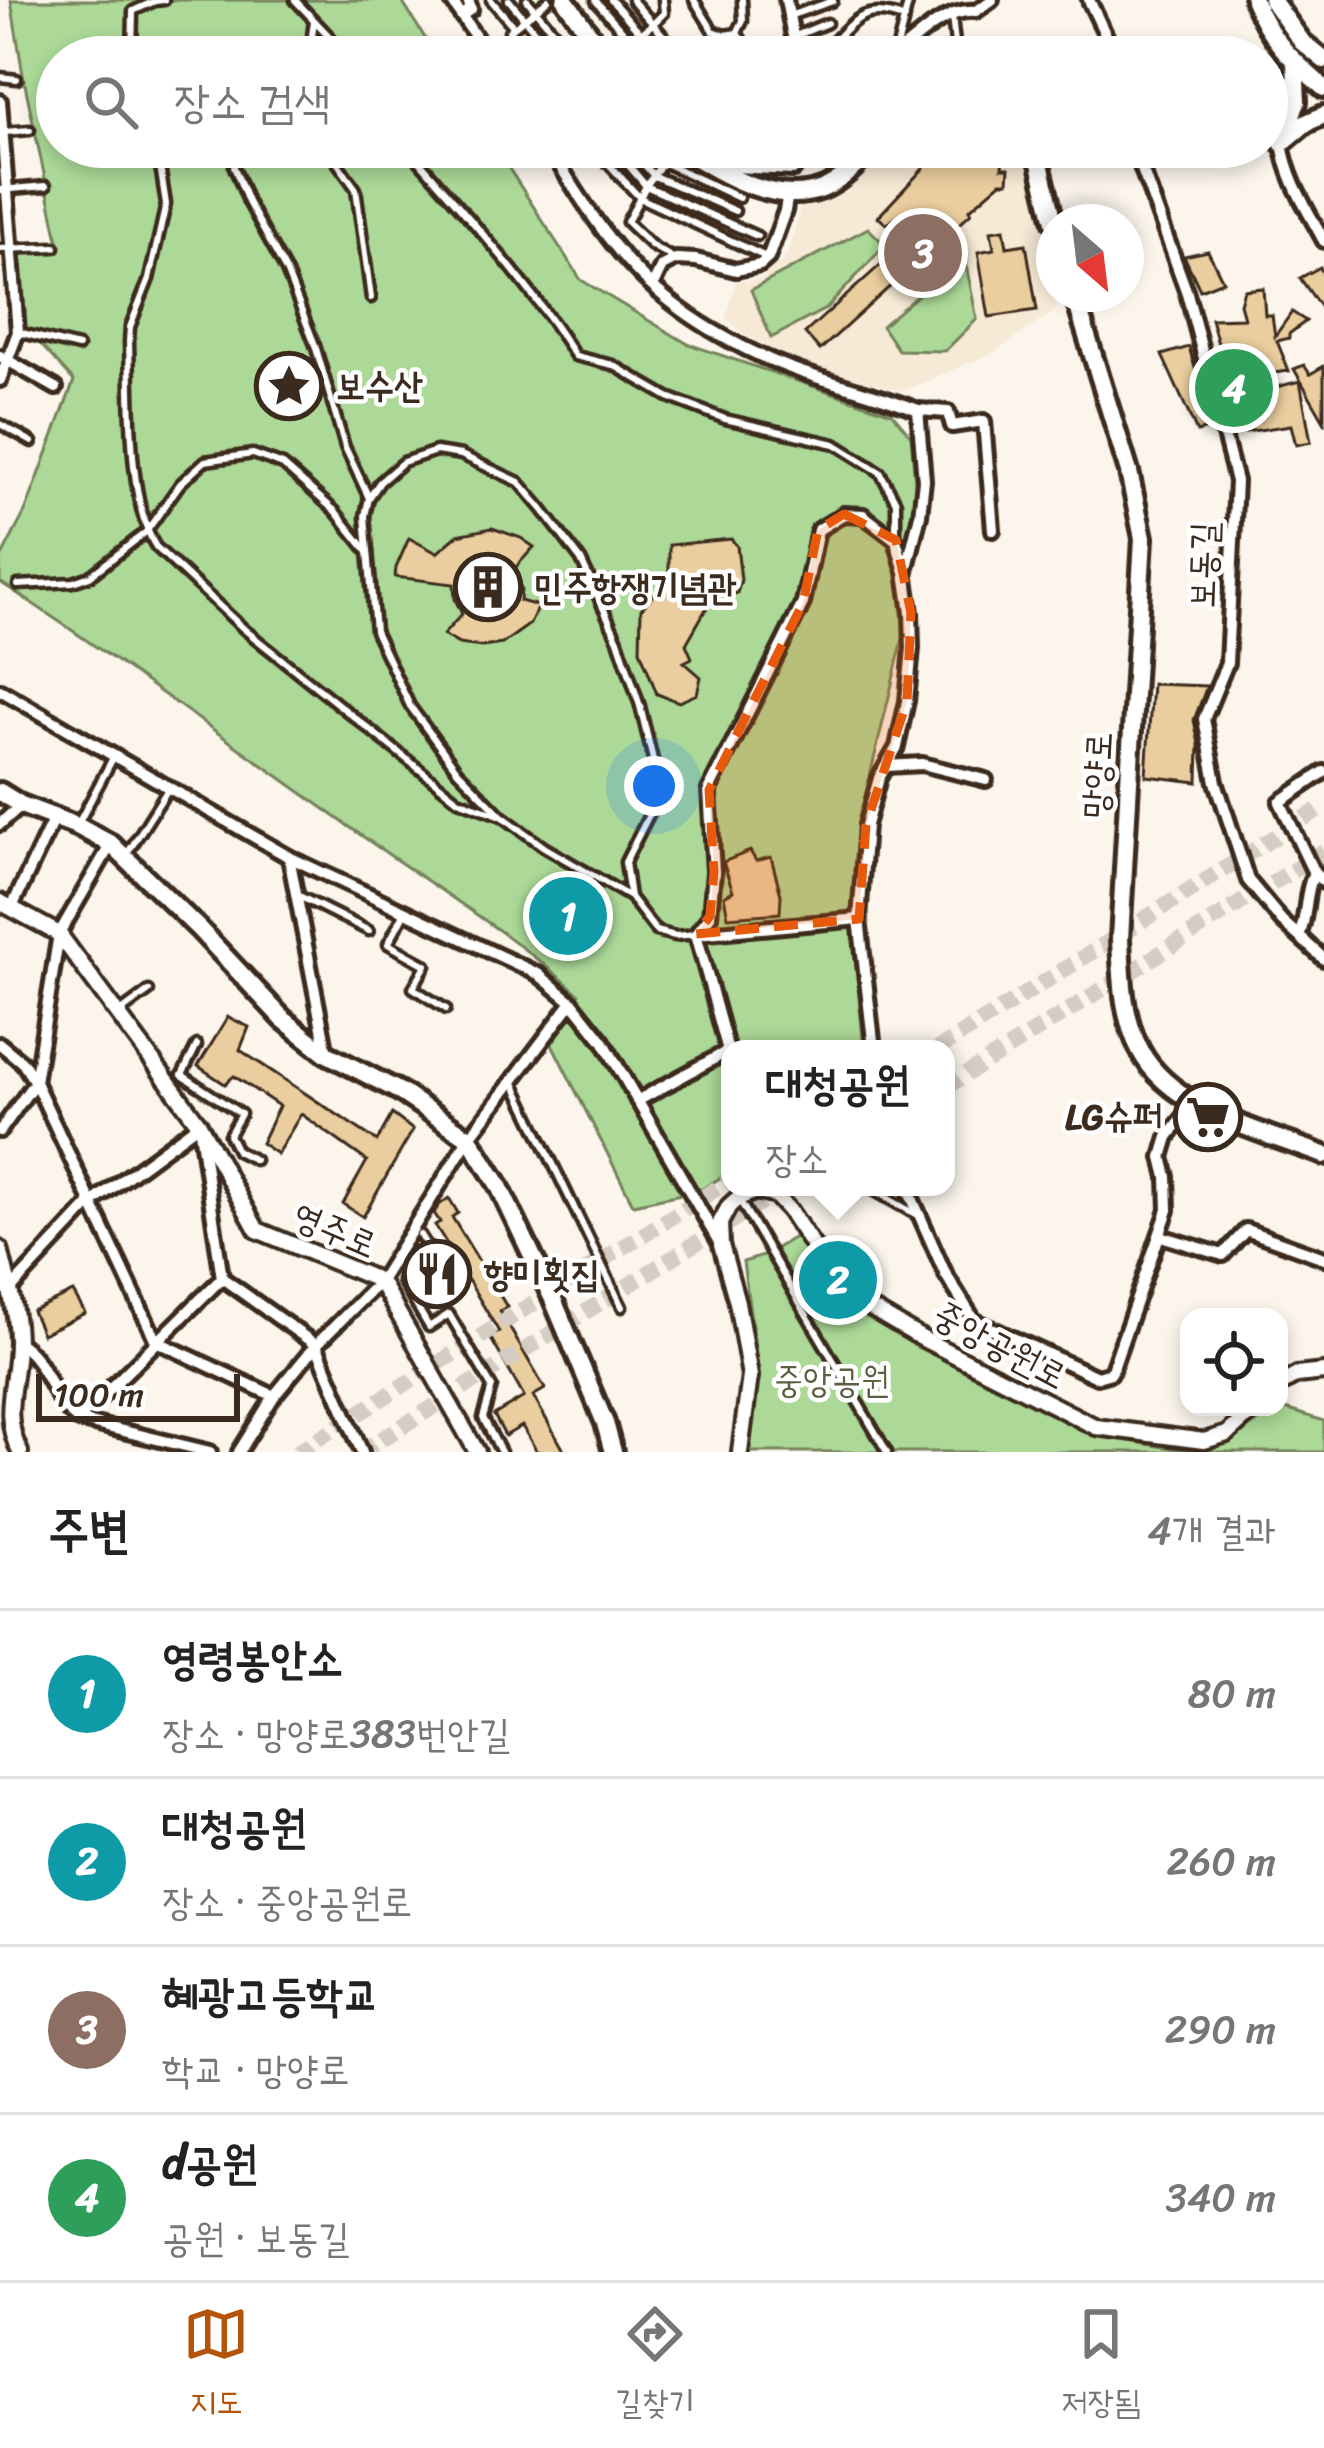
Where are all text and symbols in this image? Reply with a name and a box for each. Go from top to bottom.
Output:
search box [36,36,1288,168]
text: 장소 검색 [174,62,331,142]
icon: search [78,69,144,135]
north arrow [1036,204,1144,312]
pin: 3 [884,208,962,298]
pin: 4 [1195,343,1273,433]
place icon: 보수산 [254,351,324,421]
place label: 보수산 [336,354,423,418]
street label: 보동길 [1170,520,1236,610]
building icon: 민주항쟁기념관 [453,552,523,622]
place label: 민주항쟁기념관 [534,555,737,619]
street label: 망양로 [1063,730,1131,820]
your location [624,756,684,816]
pin: 1 [529,871,607,961]
popup [721,1040,955,1196]
text: 대청공원 [766,1044,910,1124]
supermarket icon: LG슈퍼 [1173,1082,1243,1152]
place label: LG슈퍼 [1065,1085,1162,1149]
text: 장소 [766,1124,828,1193]
street label: 영주로 [282,1184,388,1276]
pin: 2 [799,1235,877,1325]
restaurant icon: 향미횟집 [402,1239,472,1309]
place label: 향미횟집 [483,1242,600,1306]
street label: 중앙공원로 [921,1283,1079,1407]
map controls [1180,1308,1288,1416]
button: locate [1180,1308,1288,1416]
park label: 중앙공원 [774,1348,890,1412]
text: 100 m [54,1366,144,1424]
scale bar [36,1368,240,1421]
text: 주변 [48,1485,130,1575]
text: 4개 결과 [1147,1496,1276,1565]
text: 영령봉안소 [162,1619,343,1699]
text: 1 [79,1659,95,1728]
text: 80 m [1188,1659,1276,1728]
text: 장소 · 망양로383번안길 [162,1699,510,1768]
text: 대청공원 [162,1787,307,1867]
text: 2 [76,1827,98,1896]
text: 260 m [1167,1827,1276,1896]
text: 장소 · 중앙공원로 [162,1867,412,1936]
text: 혜광고등학교 [162,1955,379,2035]
text: 3 [76,1995,98,2064]
text: 290 m [1165,1995,1276,2064]
text: 학교 · 망양로 [162,2035,350,2104]
text: d공원 [162,2123,258,2203]
text: 4 [75,2163,99,2232]
text: 340 m [1165,2163,1276,2232]
text: 공원 · 보동길 [162,2203,350,2272]
tab: 지도 [183,2301,249,2431]
tab: 길찾기 [615,2301,695,2431]
tab: 저장됨 [1061,2301,1141,2431]

